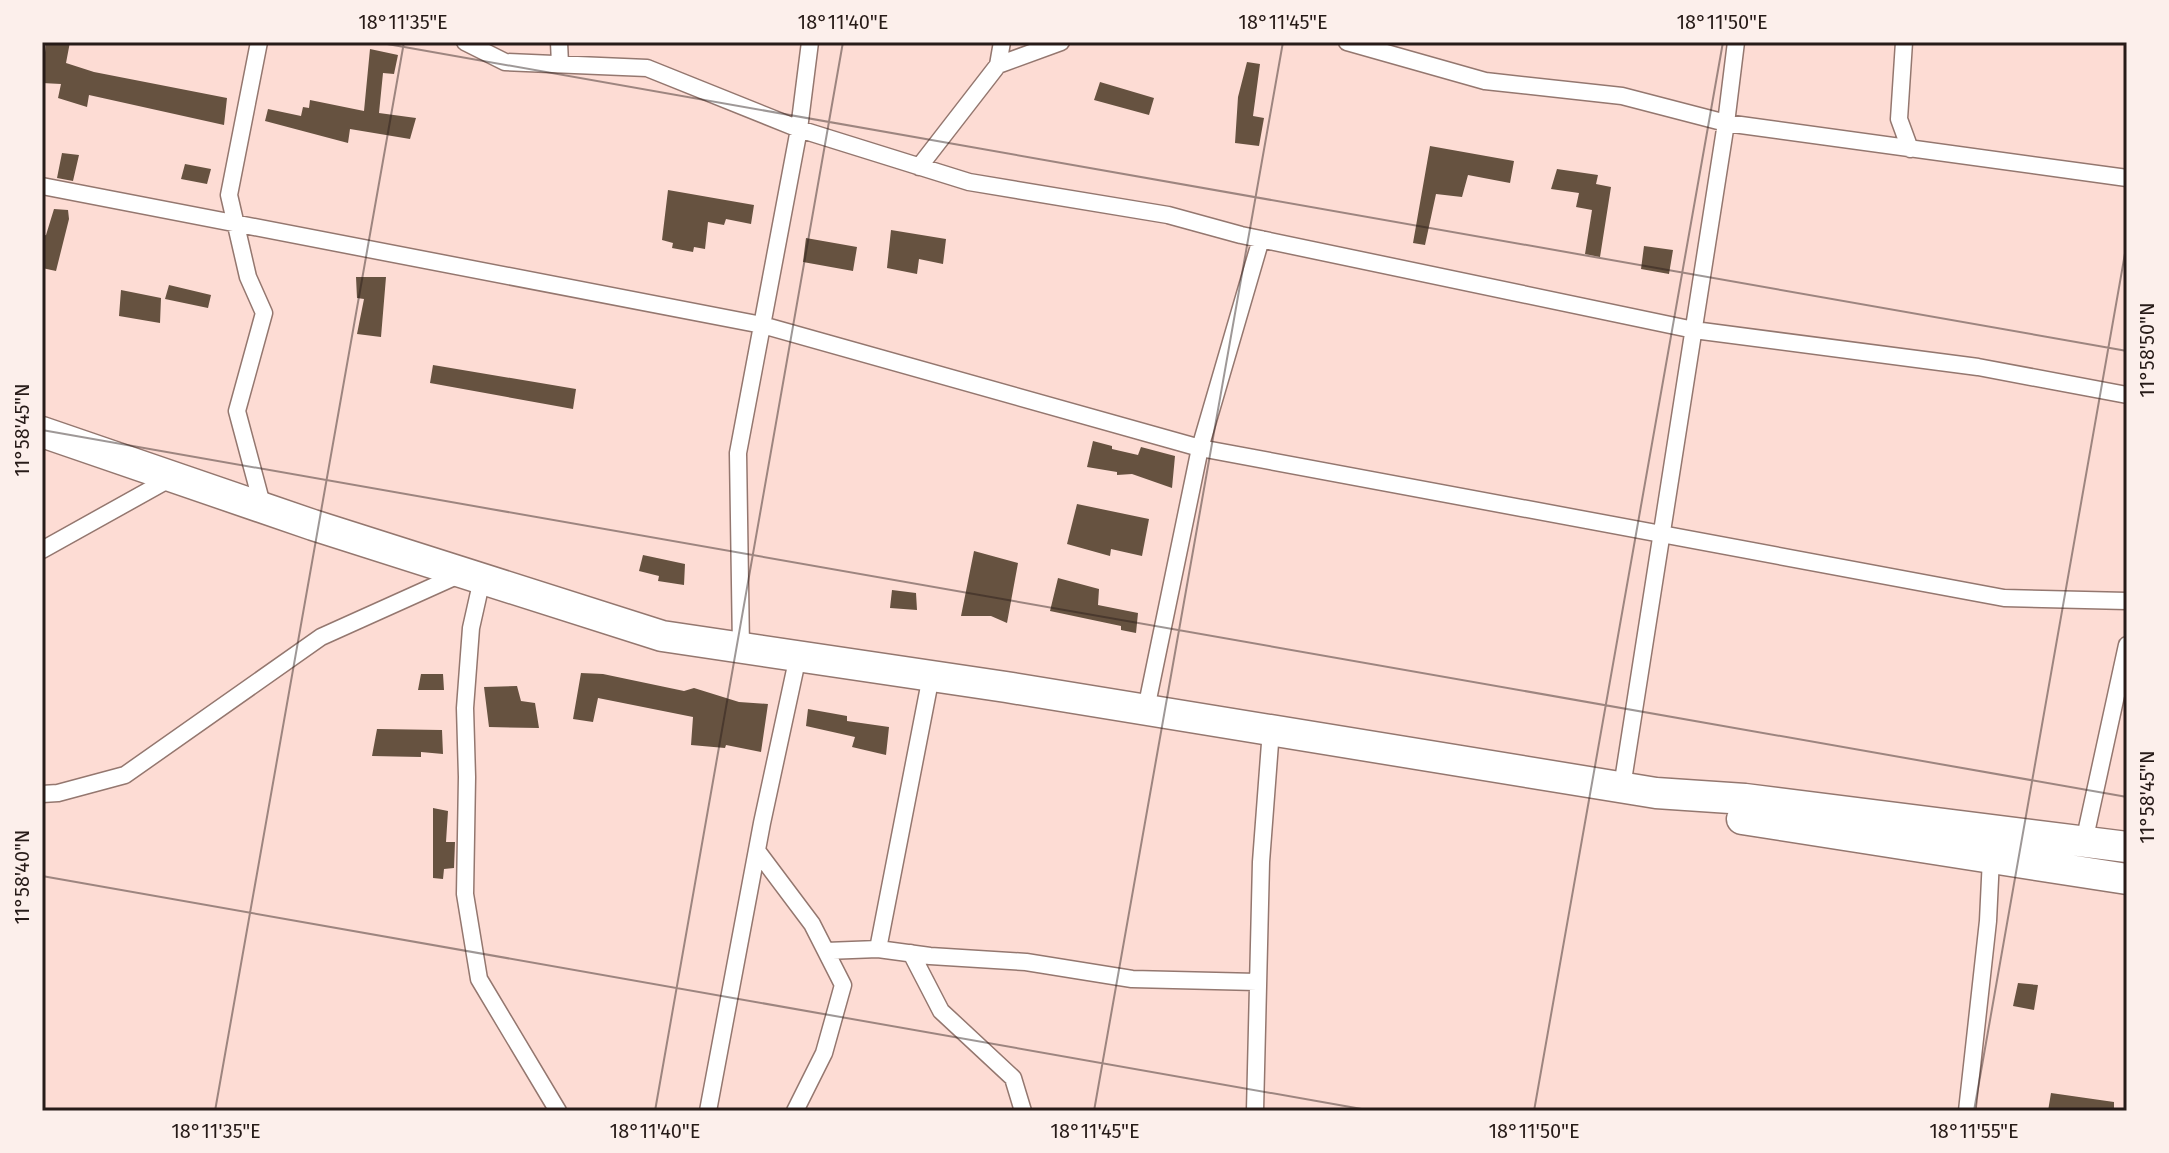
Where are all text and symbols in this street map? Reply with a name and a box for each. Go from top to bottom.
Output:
text: 18°11'35"E [358,10,448,34]
text: 18°11'40"E [797,10,889,34]
text: 18°11'45"E [1238,10,1328,34]
text: 18°11'50"E [1676,10,1768,34]
text: 11°58'50"N [2135,302,2159,398]
text: 11°58'45"N [10,383,34,477]
text: 11°58'45"N [2135,750,2159,844]
text: 11°58'40"N [10,829,34,925]
text: 18°11'35"E [171,1119,261,1143]
text: 18°11'40"E [609,1119,701,1143]
text: 18°11'45"E [1050,1119,1140,1143]
text: 18°11'50"E [1488,1119,1580,1143]
text: 18°11'55"E [1929,1119,2019,1143]

